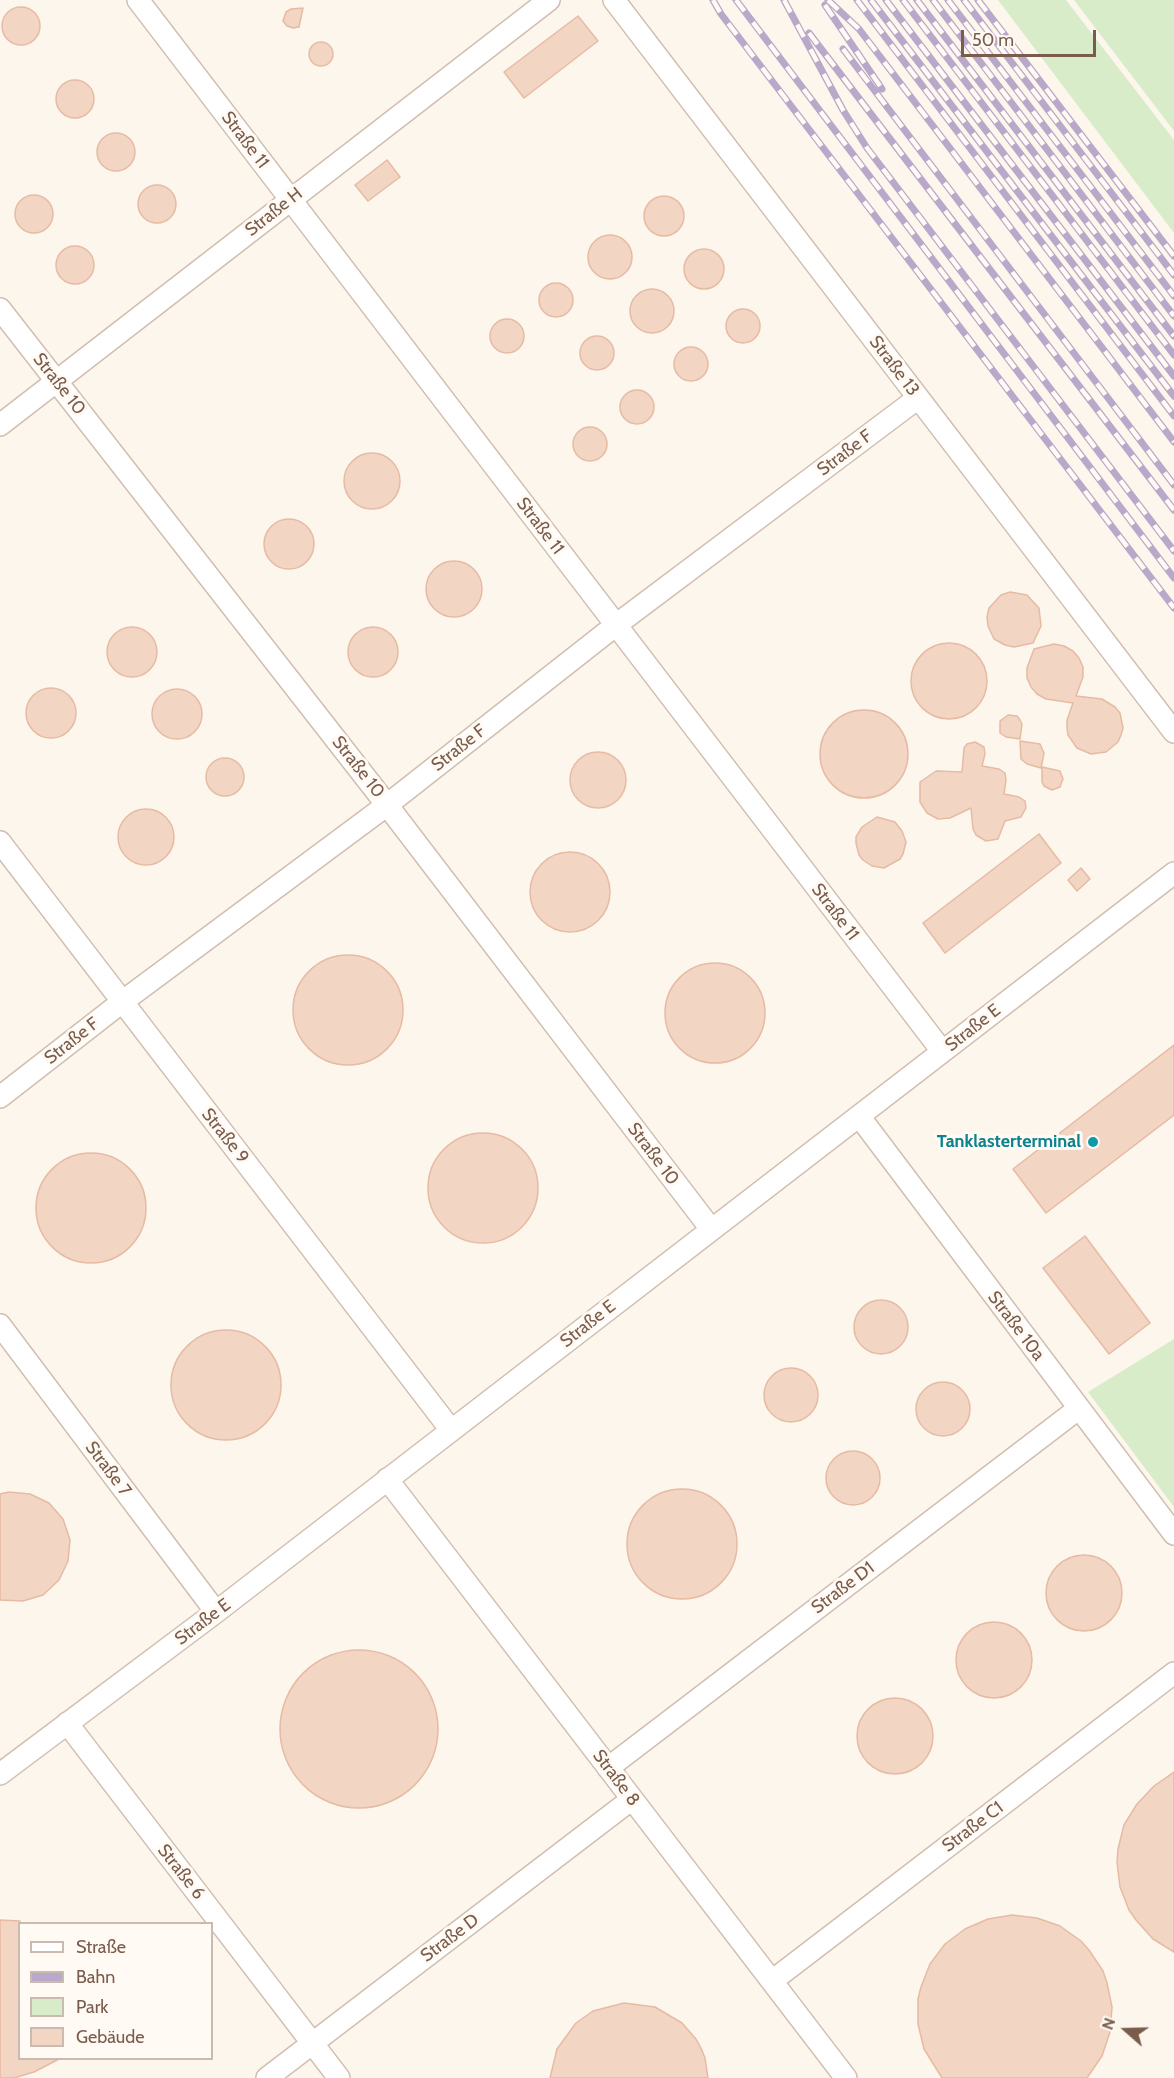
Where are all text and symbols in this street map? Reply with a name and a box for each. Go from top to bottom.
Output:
scale bar [964,18,1099,56]
text: 50 m [972,29,1014,51]
street label: Straße 11 [217,107,273,173]
street label: Straße H [241,183,307,241]
street label: Straße 13 [864,332,924,400]
street label: Straße 10 [28,349,90,419]
street label: Straße F [813,425,877,481]
street label: Straße 11 [512,493,568,559]
street label: Straße F [427,720,491,776]
street label: Straße 10 [327,732,389,802]
street label: Straße 11 [807,879,863,945]
street label: Straße E [941,1000,1005,1056]
street label: Straße F [40,1013,104,1069]
street label: Straße 9 [197,1104,253,1168]
street label: Straße 10 [623,1119,683,1189]
place label: Tanklasterterminal [937,1131,1081,1153]
marker: Tanklasterterminal [1086,1135,1100,1149]
street label: Straße 10a [983,1287,1049,1365]
street label: Straße E [556,1296,620,1352]
street label: Straße 7 [80,1437,136,1501]
street label: Straße D1 [807,1557,879,1619]
street label: Straße E [171,1594,235,1650]
street label: Straße 8 [588,1746,644,1810]
street label: Straße C1 [938,1797,1008,1857]
street label: Straße 6 [153,1840,209,1904]
street label: Straße D [417,1909,483,1967]
legend [18,1922,213,2060]
text: Straße [76,1936,126,1958]
text: Bahn [76,1966,115,1988]
text: Park [76,1996,108,2018]
north arrow [1096,2000,1156,2060]
text: N [1098,2015,1119,2032]
text: Gebäude [76,2026,145,2048]

